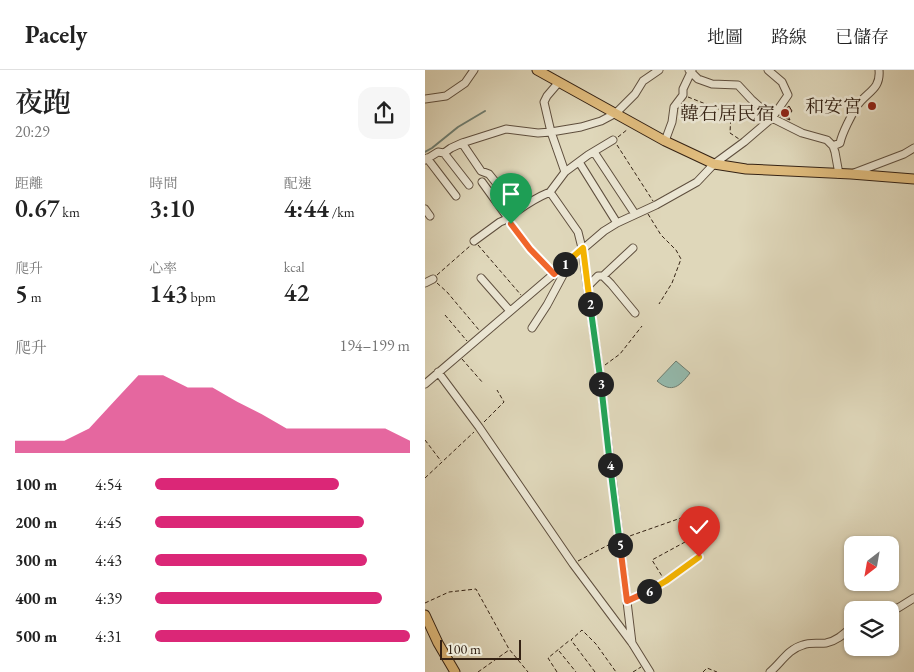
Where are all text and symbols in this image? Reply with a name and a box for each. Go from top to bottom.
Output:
text: Pacely [25,19,87,50]
text: 地圖 [707,25,743,48]
text: 路線 [771,25,807,48]
text: 已儲存 [835,25,889,48]
text: 夜跑 [15,84,71,120]
button: share [358,87,410,139]
place label: 和安宮 [805,94,862,119]
marker: 和安宮 [866,100,878,112]
place label: 韓石居民宿 [680,101,775,126]
marker: 韓石居民宿 [779,107,791,119]
text: 20:29 [15,121,50,142]
pin [490,173,532,224]
text: 距離 [15,174,43,192]
text: 時間 [149,174,177,192]
text: 配速 [284,174,312,192]
icon: arrive [497,180,525,208]
text: 0.67 [15,192,60,224]
text: 3:10 [149,192,195,224]
text: 4:44 [284,192,329,224]
text: km [60,203,80,221]
text: /km [329,203,355,221]
pin: 1 [553,252,577,276]
text: 1 [562,255,569,273]
text: kcal [284,258,305,276]
text: 爬升 [15,259,43,277]
text: 心率 [149,259,177,277]
text: 42 [284,276,309,308]
text: 5 [15,277,28,309]
text: 143 [149,277,188,309]
text: m [28,288,42,306]
text: bpm [188,288,216,306]
pin: 2 [577,292,603,316]
text: 2 [587,295,594,313]
text: 194–199 m [339,335,410,356]
text: 爬升 [15,337,47,358]
pin: 3 [589,372,613,396]
text: 3 [598,375,605,393]
pin: 4 [597,452,623,478]
text: 4 [607,456,614,474]
text: 100 m [15,474,57,495]
text: 4:54 [95,474,122,495]
pin [678,506,720,557]
text: 200 m [15,512,57,533]
text: 4:45 [95,512,122,533]
icon: check [685,513,713,541]
pin: 5 [607,532,633,558]
text: 5 [617,536,624,554]
north arrow [844,536,899,591]
map controls [844,536,899,656]
text: 300 m [15,550,57,571]
text: 4:43 [95,550,122,571]
pin: 6 [637,578,661,604]
text: 6 [646,582,653,600]
text: 400 m [15,588,57,609]
text: 4:39 [95,588,122,609]
button: layers [844,601,899,656]
text: 500 m [15,626,57,647]
text: 4:31 [95,626,122,647]
scale bar [440,637,521,660]
text: 100 m [447,640,481,658]

